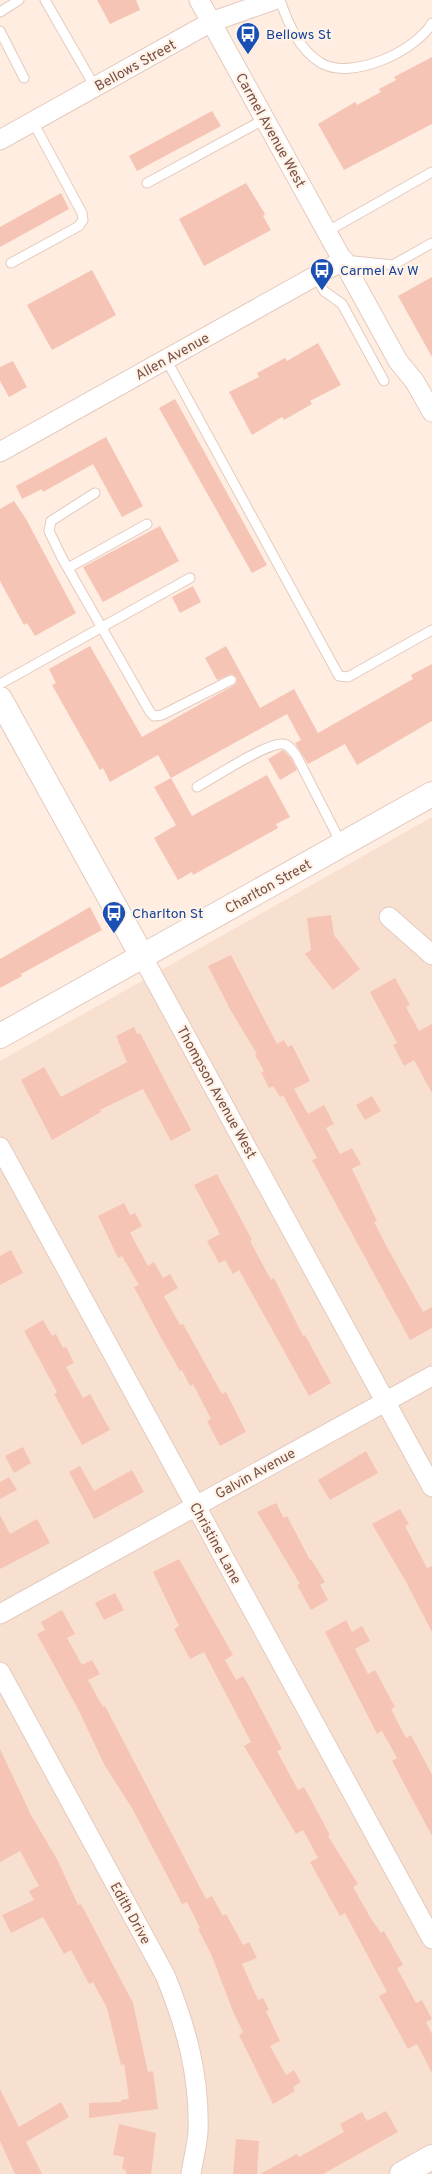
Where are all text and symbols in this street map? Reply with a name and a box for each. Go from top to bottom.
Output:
bus stop icon: Bellows St [235,21,261,55]
place label: Bellows St [266,27,331,44]
street label: Bellows Street [92,37,179,96]
street label: Carmel Avenue West [231,70,308,191]
bus stop icon: Carmel Av W [309,257,335,291]
place label: Carmel Av W [340,263,419,280]
street label: Allen Avenue [133,330,213,385]
street label: Charlton Street [223,857,315,918]
bus stop icon: Charlton St [101,900,127,934]
place label: Charlton St [132,906,203,923]
street label: Thompson Avenue West [172,1023,259,1162]
street label: Galvin Avenue [213,1445,299,1503]
street label: Christine Lane [185,1500,244,1588]
street label: Edith Drive [106,1880,154,1948]

